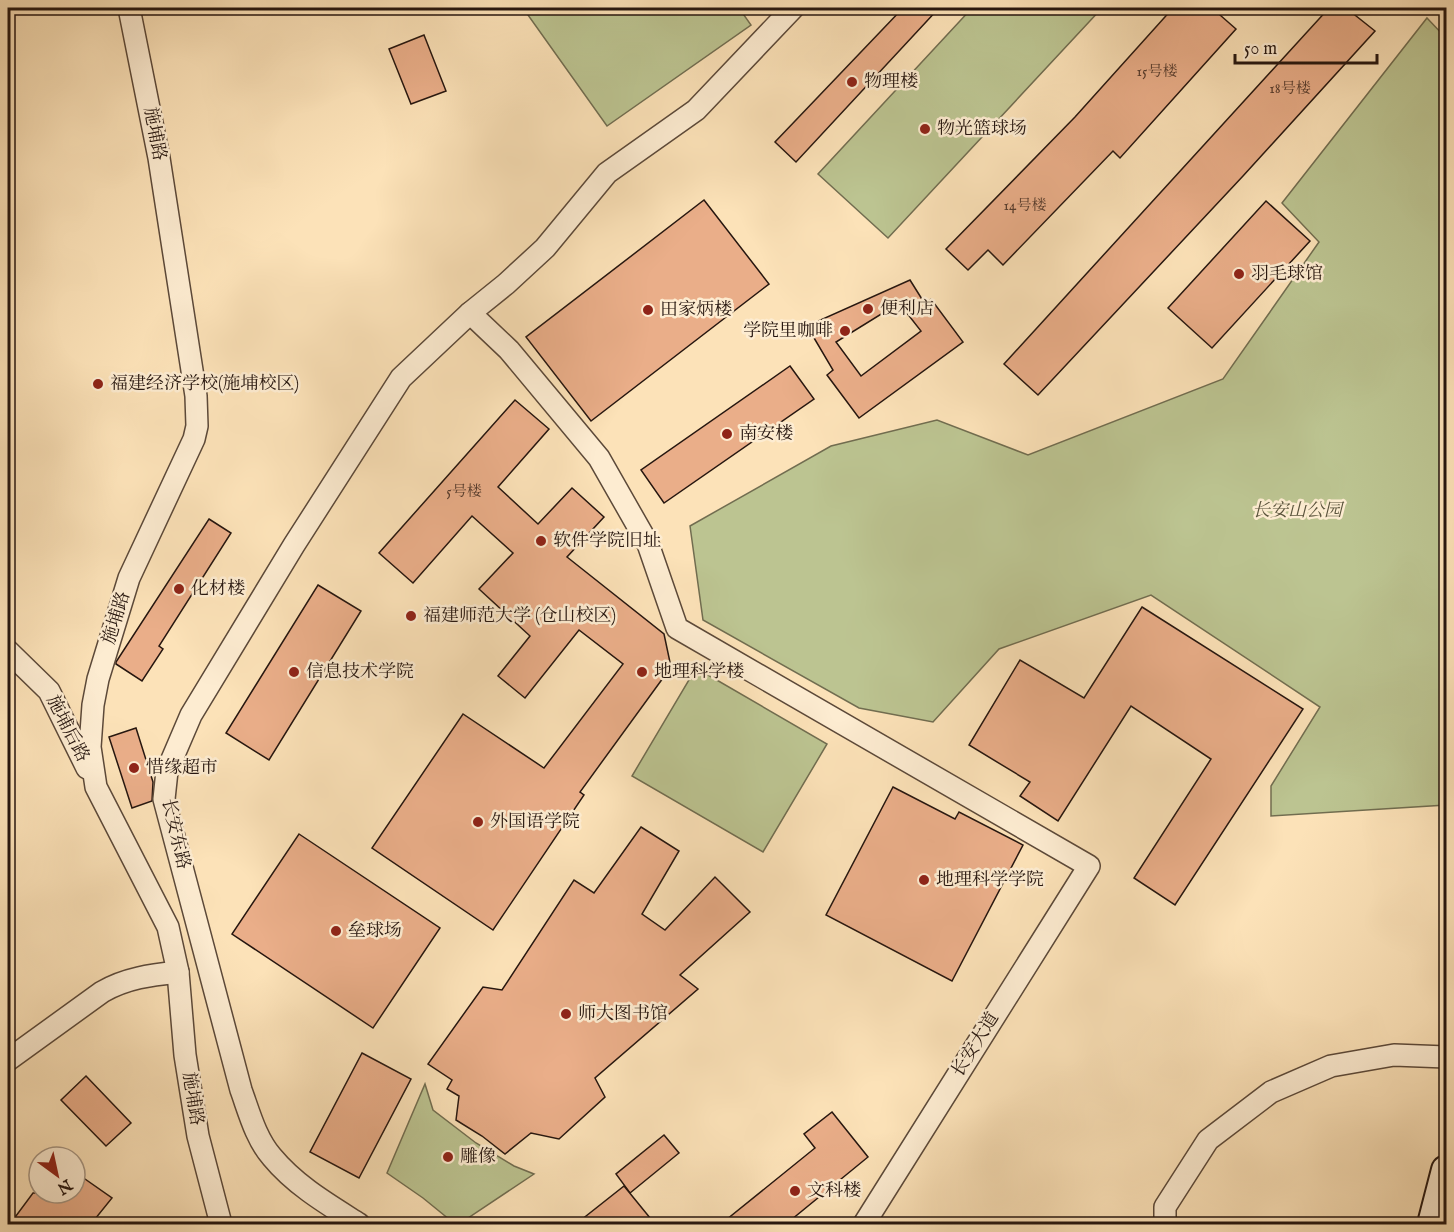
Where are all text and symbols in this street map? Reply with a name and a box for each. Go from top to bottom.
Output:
scale bar [1235,27,1378,65]
text: 50 m [1244,38,1277,61]
house number: 15号楼 [1136,62,1178,81]
place label: 物理楼 [864,71,918,94]
marker: 物理楼 [845,75,859,89]
house number: 18号楼 [1269,79,1311,98]
street label: 施埔路 [138,105,170,163]
place label: 物光篮球场 [937,118,1027,141]
marker: 物光篮球场 [918,122,932,136]
house number: 14号楼 [1004,196,1046,215]
place label: 羽毛球馆 [1251,263,1323,286]
marker: 羽毛球馆 [1232,267,1246,281]
place label: 便利店 [880,298,934,321]
place label: 田家炳楼 [660,299,732,322]
marker: 便利店 [861,302,875,316]
marker: 田家炳楼 [641,303,655,317]
place label: 学院里咖啡 [743,320,833,343]
marker: 学院里咖啡 [838,324,852,338]
place label: 福建经济学校(施埔校区) [110,373,299,396]
marker: 福建经济学校(施埔校区) [91,377,105,391]
place label: 南安楼 [739,423,793,446]
marker: 南安楼 [720,427,734,441]
house number: 5号楼 [446,482,482,501]
park label: 长安山公园 [1252,500,1345,523]
place label: 软件学院旧址 [553,530,661,553]
marker: 软件学院旧址 [534,534,548,548]
place label: 化材楼 [191,578,245,601]
marker: 化材楼 [172,582,186,596]
street label: 施埔路 [98,589,136,647]
place label: 福建师范大学 (仓山校区) [423,605,616,628]
marker: 福建师范大学 (仓山校区) [404,609,418,623]
place label: 信息技术学院 [306,661,414,684]
place label: 地理科学楼 [654,661,744,684]
marker: 信息技术学院 [287,665,301,679]
marker: 地理科学楼 [635,665,649,679]
street label: 施埔后路 [40,692,94,766]
place label: 惜缘超市 [146,757,218,780]
marker: 惜缘超市 [127,761,141,775]
street label: 长安东路 [156,796,194,872]
place label: 外国语学院 [490,811,580,834]
marker: 外国语学院 [471,815,485,829]
place label: 地理科学学院 [936,869,1044,892]
marker: 地理科学学院 [917,873,931,887]
place label: 垒球场 [348,920,402,943]
marker: 垒球场 [329,924,343,938]
place label: 师大图书馆 [578,1003,668,1026]
marker: 师大图书馆 [559,1007,573,1021]
street label: 长安大道 [947,1008,1005,1082]
street label: 施埔路 [176,1071,208,1127]
north arrow [27,1145,87,1205]
place label: 雕像 [460,1146,496,1169]
marker: 雕像 [441,1150,455,1164]
text: N [53,1173,76,1198]
place label: 文科楼 [807,1180,861,1203]
marker: 文科楼 [788,1184,802,1198]

